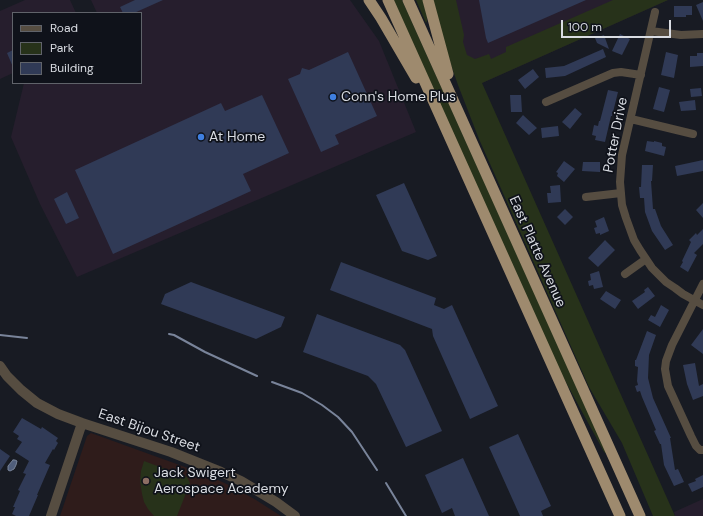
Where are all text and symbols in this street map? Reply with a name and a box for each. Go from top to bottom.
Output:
legend [12,12,142,84]
scale bar [563,12,673,38]
text: 100 m [568,19,602,35]
text: Road [50,20,78,36]
text: Park [50,40,74,56]
text: Building [50,60,94,76]
place label: Conn's Home Plus [341,89,456,105]
marker: Conn's Home Plus [328,92,338,102]
street label: Potter Drive [600,96,632,174]
place label: At Home [209,129,265,145]
marker: At Home [196,132,206,142]
street label: East Platte Avenue [505,194,569,310]
street label: East Bijou Street [96,406,202,456]
place label: Jack Swigert Aerospace Academy [154,465,288,498]
marker: Jack Swigert Aerospace Academy [141,476,151,486]

